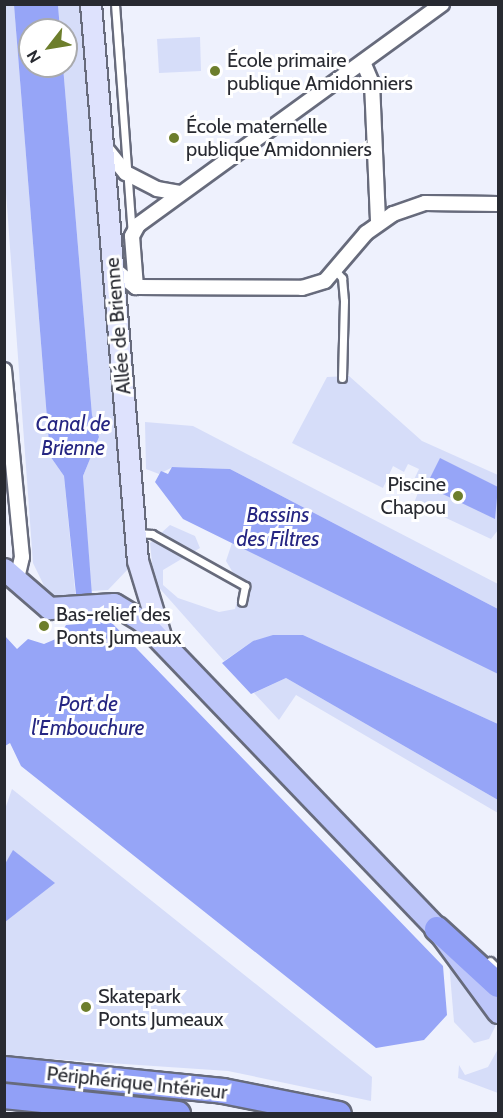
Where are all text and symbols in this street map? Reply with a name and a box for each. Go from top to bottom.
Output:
north arrow [18,18,78,78]
text: N [23,47,45,66]
place label: École primaire publique Amidonniers [227,48,413,95]
marker: École primaire publique Amidonniers [208,64,222,78]
place label: École maternelle publique Amidonniers [186,114,372,161]
marker: École maternelle publique Amidonniers [167,131,181,145]
street label: Allée de Brienne [100,256,136,396]
water label: Canal de Brienne [36,411,110,461]
place label: Piscine Chapou [381,472,446,519]
marker: Piscine Chapou [451,489,465,503]
water label: Bassins des Filtres [237,502,319,552]
place label: Bas-relief des Ponts Jumeaux [56,602,181,649]
marker: Bas-relief des Ponts Jumeaux [37,619,51,633]
water label: Port de l'Embouchure [32,691,144,741]
place label: Skatepark Ponts Jumeaux [98,984,223,1031]
marker: Skatepark Ponts Jumeaux [79,1000,93,1014]
street label: Périphérique Intérieur [45,1062,229,1104]

